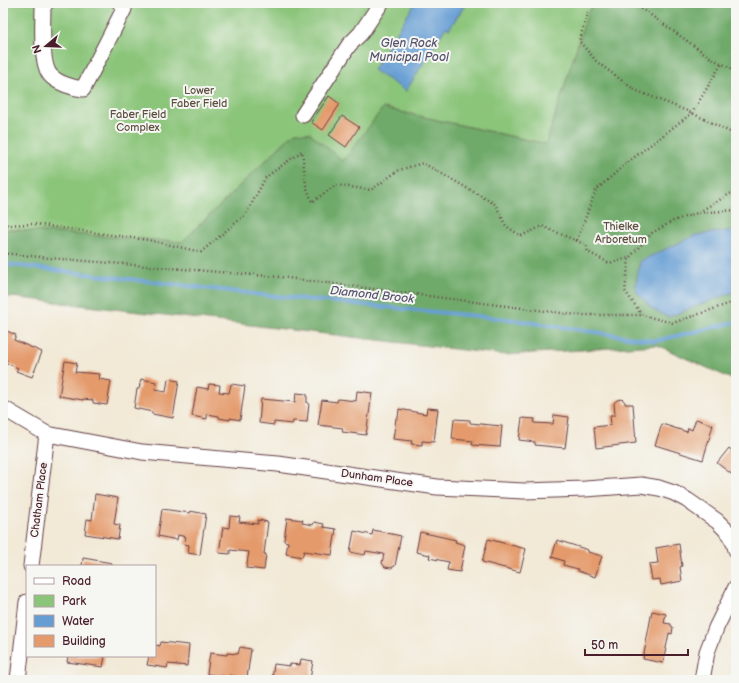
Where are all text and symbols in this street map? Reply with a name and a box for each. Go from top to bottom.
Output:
north arrow [26,26,66,66]
water label: Glen Rock Municipal Pool [369,36,450,65]
text: N [30,43,45,55]
park label: Lower Faber Field [171,84,227,110]
park label: Faber Field Complex [110,108,166,134]
park label: Thielke Arboretum [595,220,647,246]
water label: Diamond Brook [329,283,416,307]
street label: Chatham Place [28,461,50,538]
street label: Dunham Place [340,467,414,490]
legend [26,565,156,657]
text: Road [62,574,91,589]
text: Park [62,594,86,609]
text: Water [62,614,94,629]
scale bar [585,631,688,657]
text: Building [62,634,106,649]
text: 50 m [591,638,618,653]

